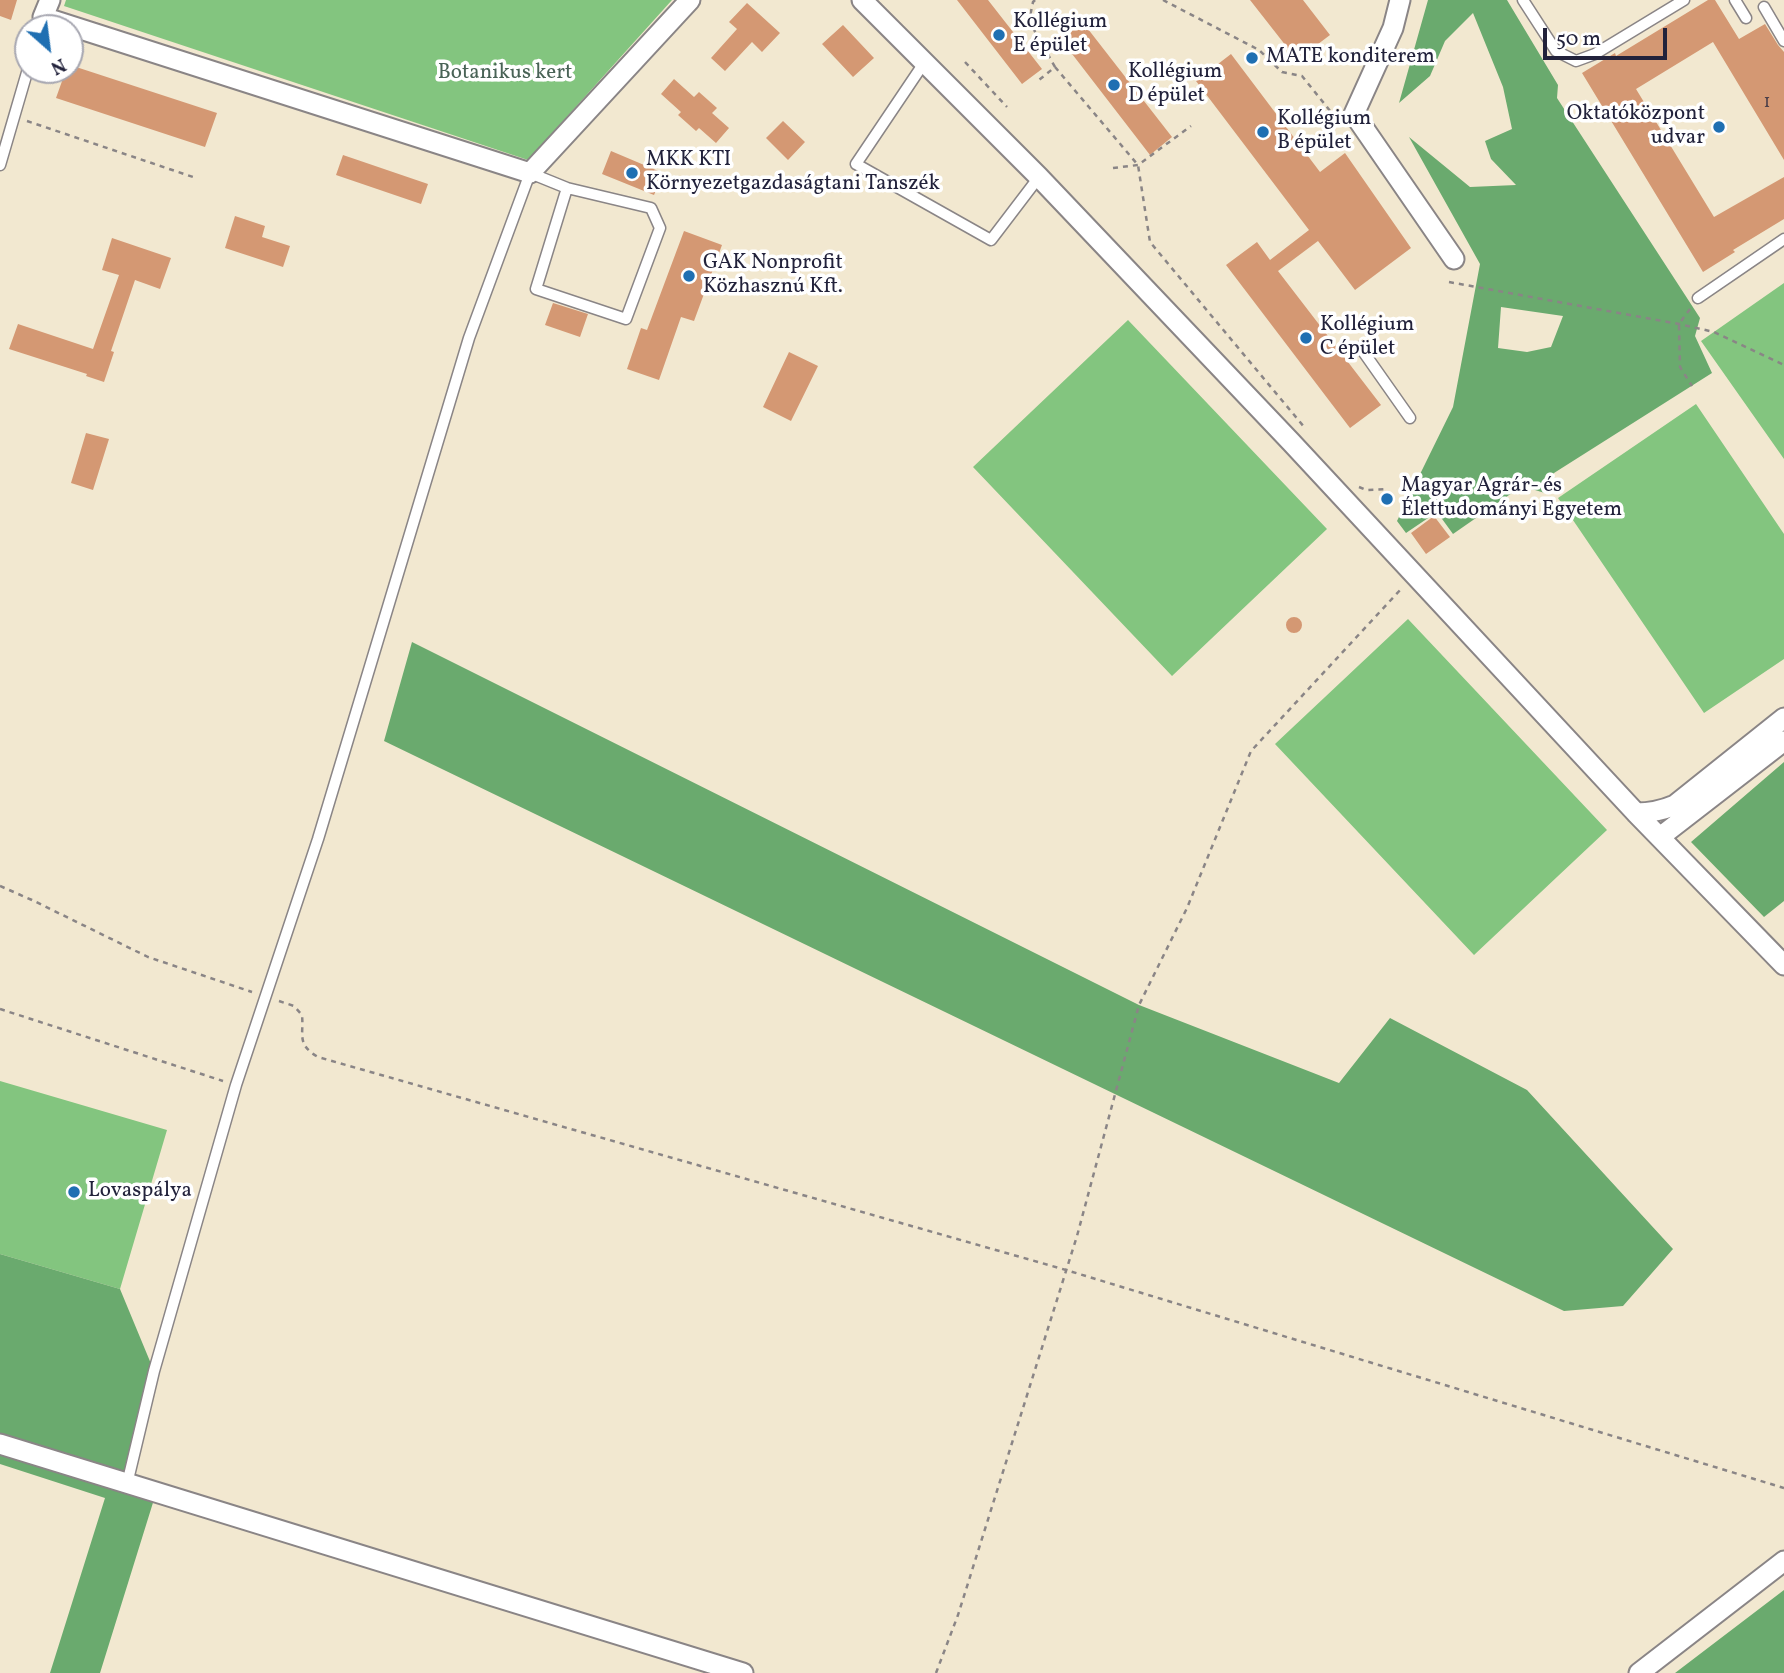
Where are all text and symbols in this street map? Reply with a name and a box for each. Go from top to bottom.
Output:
place label: Kollégium E épület [1013,10,1107,60]
north arrow [14,14,84,84]
scale bar [1546,14,1670,58]
text: 50 m [1556,25,1601,54]
marker: Kollégium E épület [991,27,1007,43]
place label: MATE konditerem [1266,45,1435,71]
marker: MATE konditerem [1244,50,1260,66]
text: N [46,51,70,80]
place label: Kollégium D épület [1128,60,1222,110]
park label: Botanikus kert [438,61,572,87]
marker: Kollégium D épület [1106,77,1122,93]
house number: 1 [1764,93,1770,115]
place label: Oktatóközpont udvar [1567,102,1705,152]
place label: Kollégium B épület [1277,107,1371,157]
marker: Oktatóközpont udvar [1711,119,1727,135]
marker: Kollégium B épület [1255,124,1271,140]
place label: MKK KTI Környezetgazdaságtani Tanszék [646,148,940,198]
marker: MKK KTI Környezetgazdaságtani Tanszék [624,165,640,181]
place label: GAK Nonprofit Közhasznú Kft. [703,251,843,301]
marker: GAK Nonprofit Közhasznú Kft. [681,268,697,284]
place label: Kollégium C épület [1320,313,1414,363]
marker: Kollégium C épület [1298,330,1314,346]
place label: Magyar Agrár- és Élettudományi Egyetem [1401,474,1622,524]
marker: Magyar Agrár- és Élettudományi Egyetem [1379,491,1395,507]
place label: Lovaspálya [88,1179,192,1205]
marker: Lovaspálya [66,1184,82,1200]

